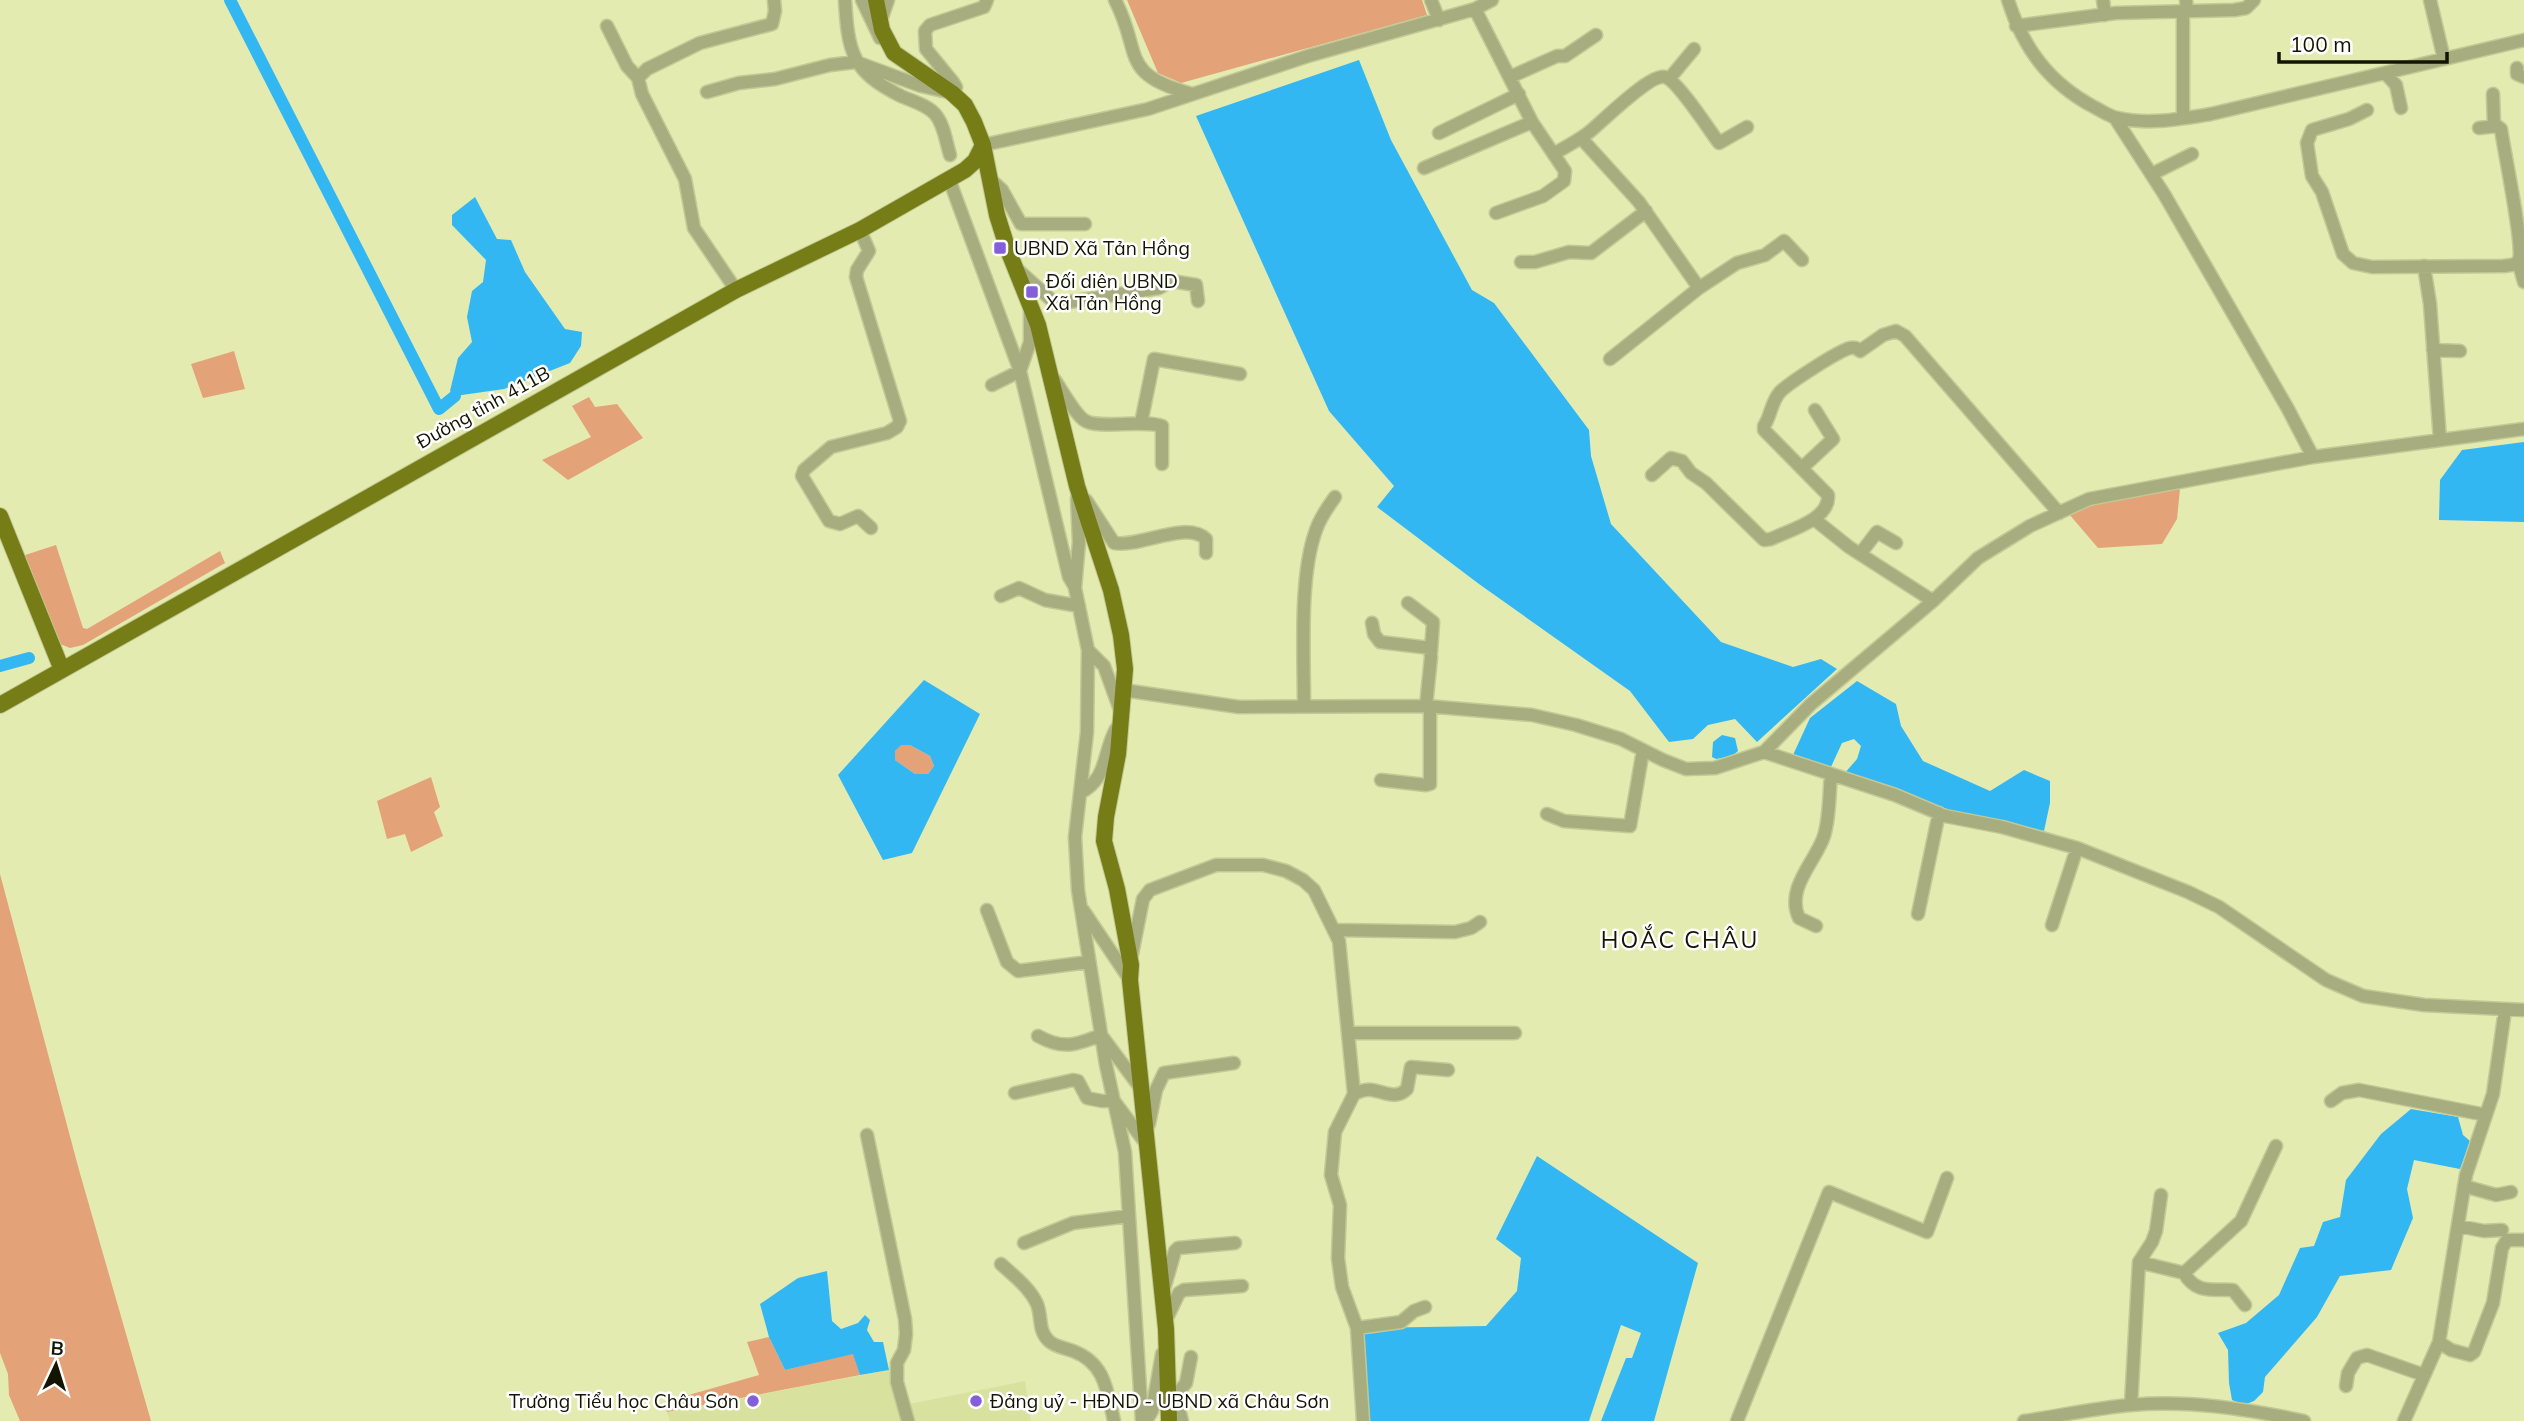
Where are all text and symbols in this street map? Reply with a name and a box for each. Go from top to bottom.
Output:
scale bar [2279,21,2447,65]
text: 100 m [2290,31,2352,57]
place label: UBND Xã Tản Hồng [1014,236,1190,260]
marker: UBND Xã Tản Hồng [992,240,1008,256]
place label: Đối diện UBND Xã Tản Hồng [1046,269,1178,315]
marker: Đối diện UBND Xã Tản Hồng [1024,284,1040,300]
street label: Đường tỉnh 411B [412,360,554,454]
district label: HOẮC CHÂU [1601,924,1759,954]
north arrow [21,1330,91,1400]
text: B [50,1336,65,1360]
place label: Trường Tiểu học Châu Sơn [509,1389,739,1413]
place label: Đảng uỷ - HĐND - UBND xã Châu Sơn [990,1389,1329,1413]
marker: Trường Tiểu học Châu Sơn [745,1393,761,1409]
marker: Đảng uỷ - HĐND - UBND xã Châu Sơn [968,1393,984,1409]

